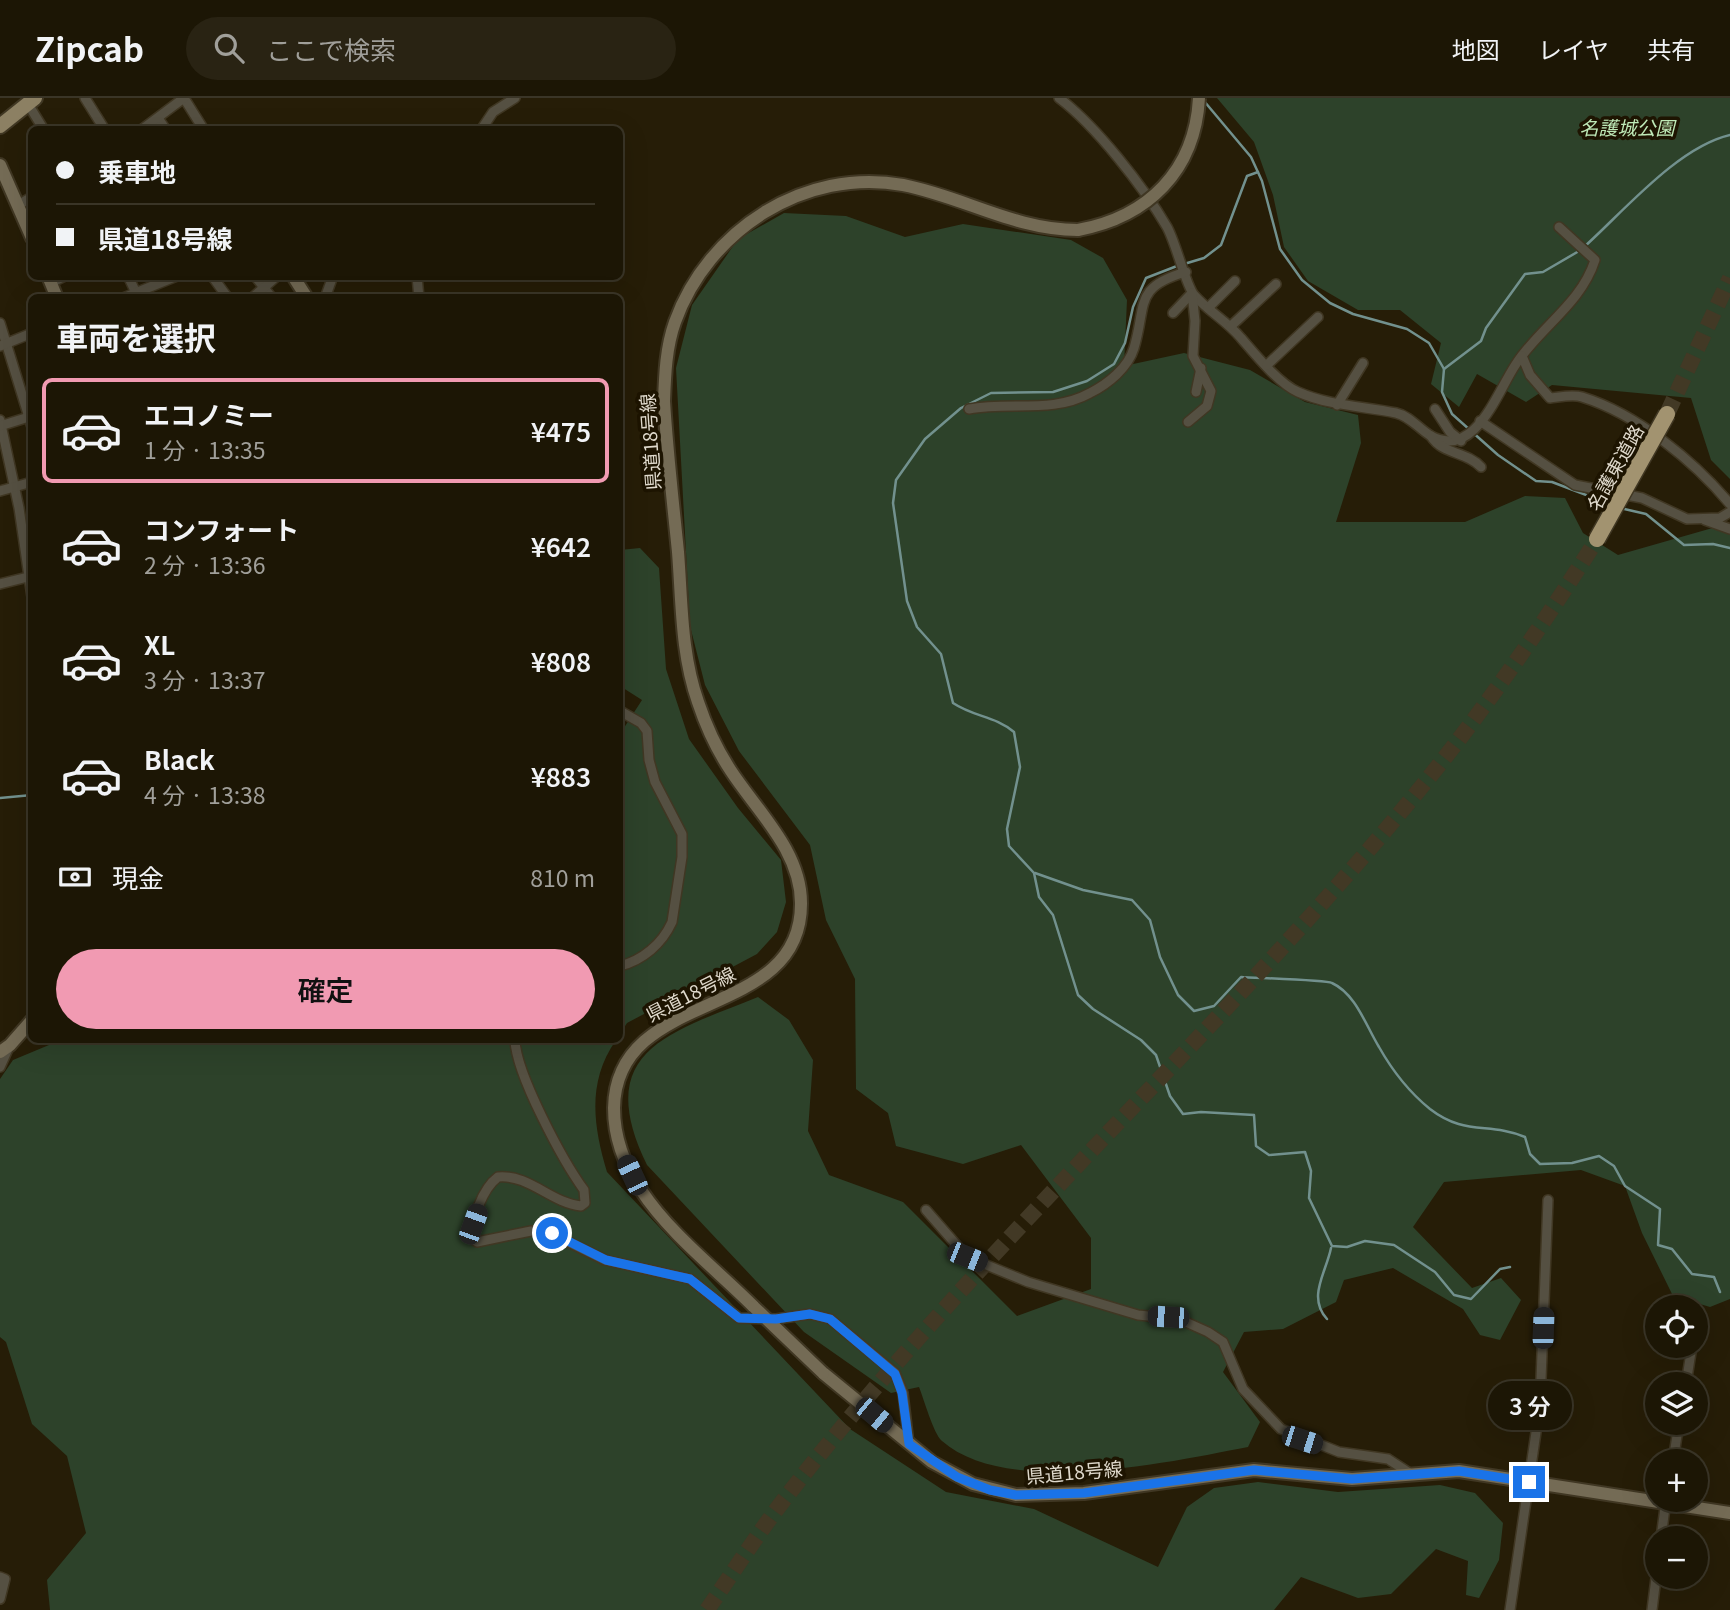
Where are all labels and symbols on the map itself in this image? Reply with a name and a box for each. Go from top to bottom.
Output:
park label: 名護城公園 [1579,113,1677,140]
street label: 県道18号線 [632,393,666,491]
street label: 名護東道路 [1579,419,1649,515]
street label: 県道18号線 [641,959,739,1027]
car [614,1152,651,1198]
car [456,1201,491,1247]
route start [536,1217,568,1249]
car [944,1239,991,1275]
car [1147,1305,1190,1329]
car [1532,1307,1555,1349]
callout: 3 分 [1487,1380,1571,1430]
car [852,1393,897,1437]
car [1279,1424,1326,1456]
street label: 県道18号線 [1024,1453,1124,1489]
route end [1513,1466,1545,1498]

